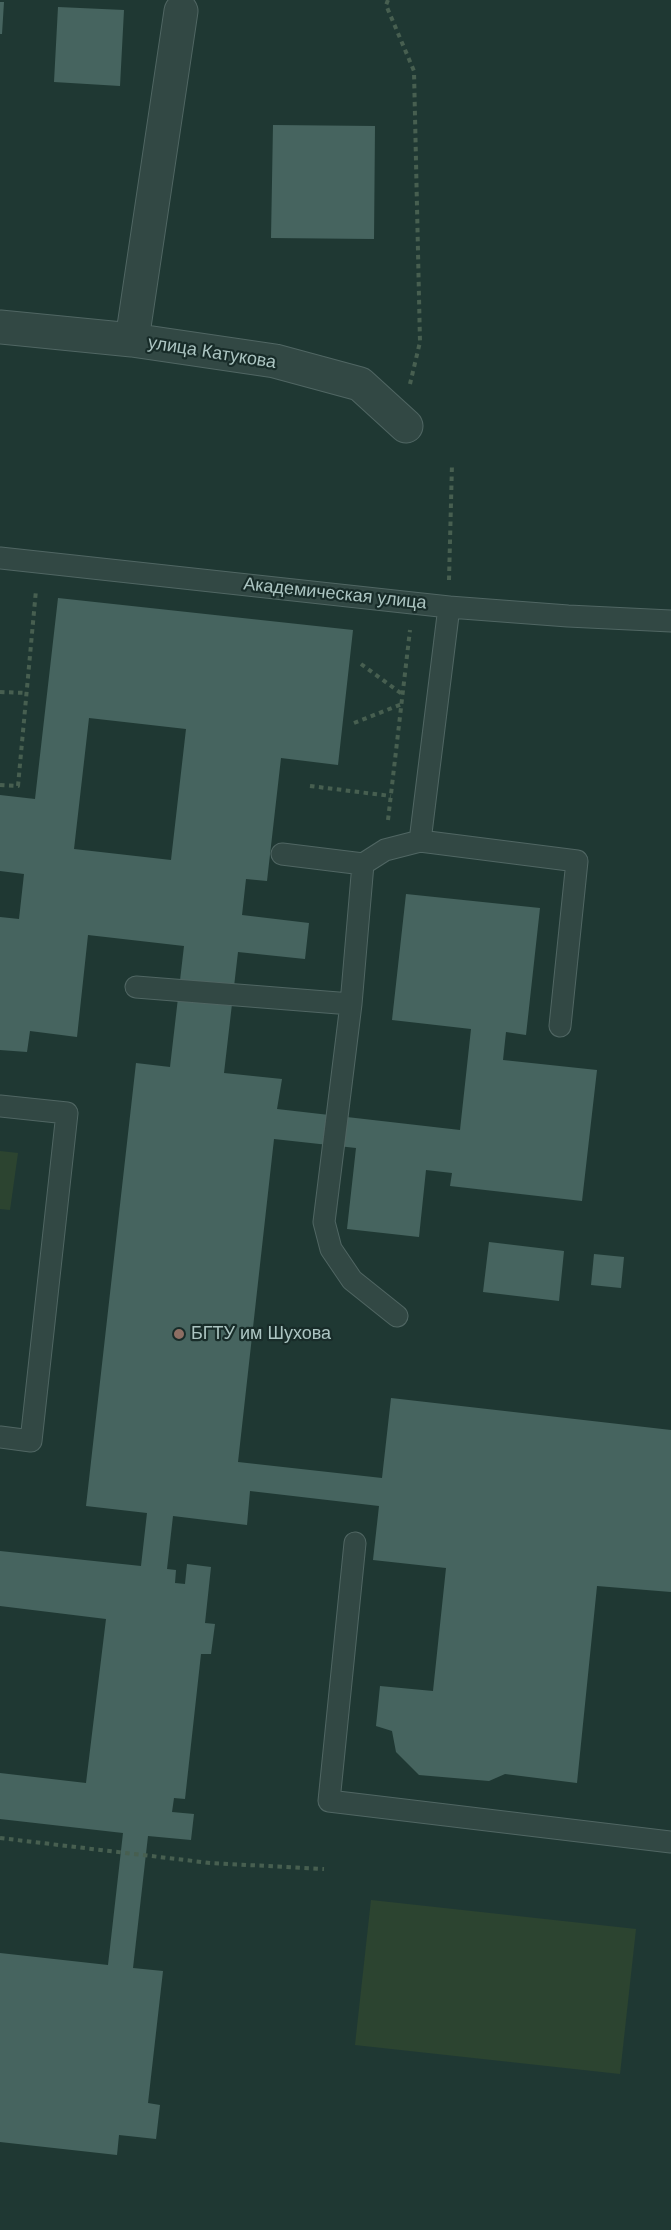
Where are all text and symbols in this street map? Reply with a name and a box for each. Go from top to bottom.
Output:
street label: улица Катукова [146,332,278,374]
street label: Академическая улица [242,574,428,614]
place label: БГТУ им Шухова [191,1323,331,1345]
marker: БГТУ им Шухова [172,1327,186,1341]

